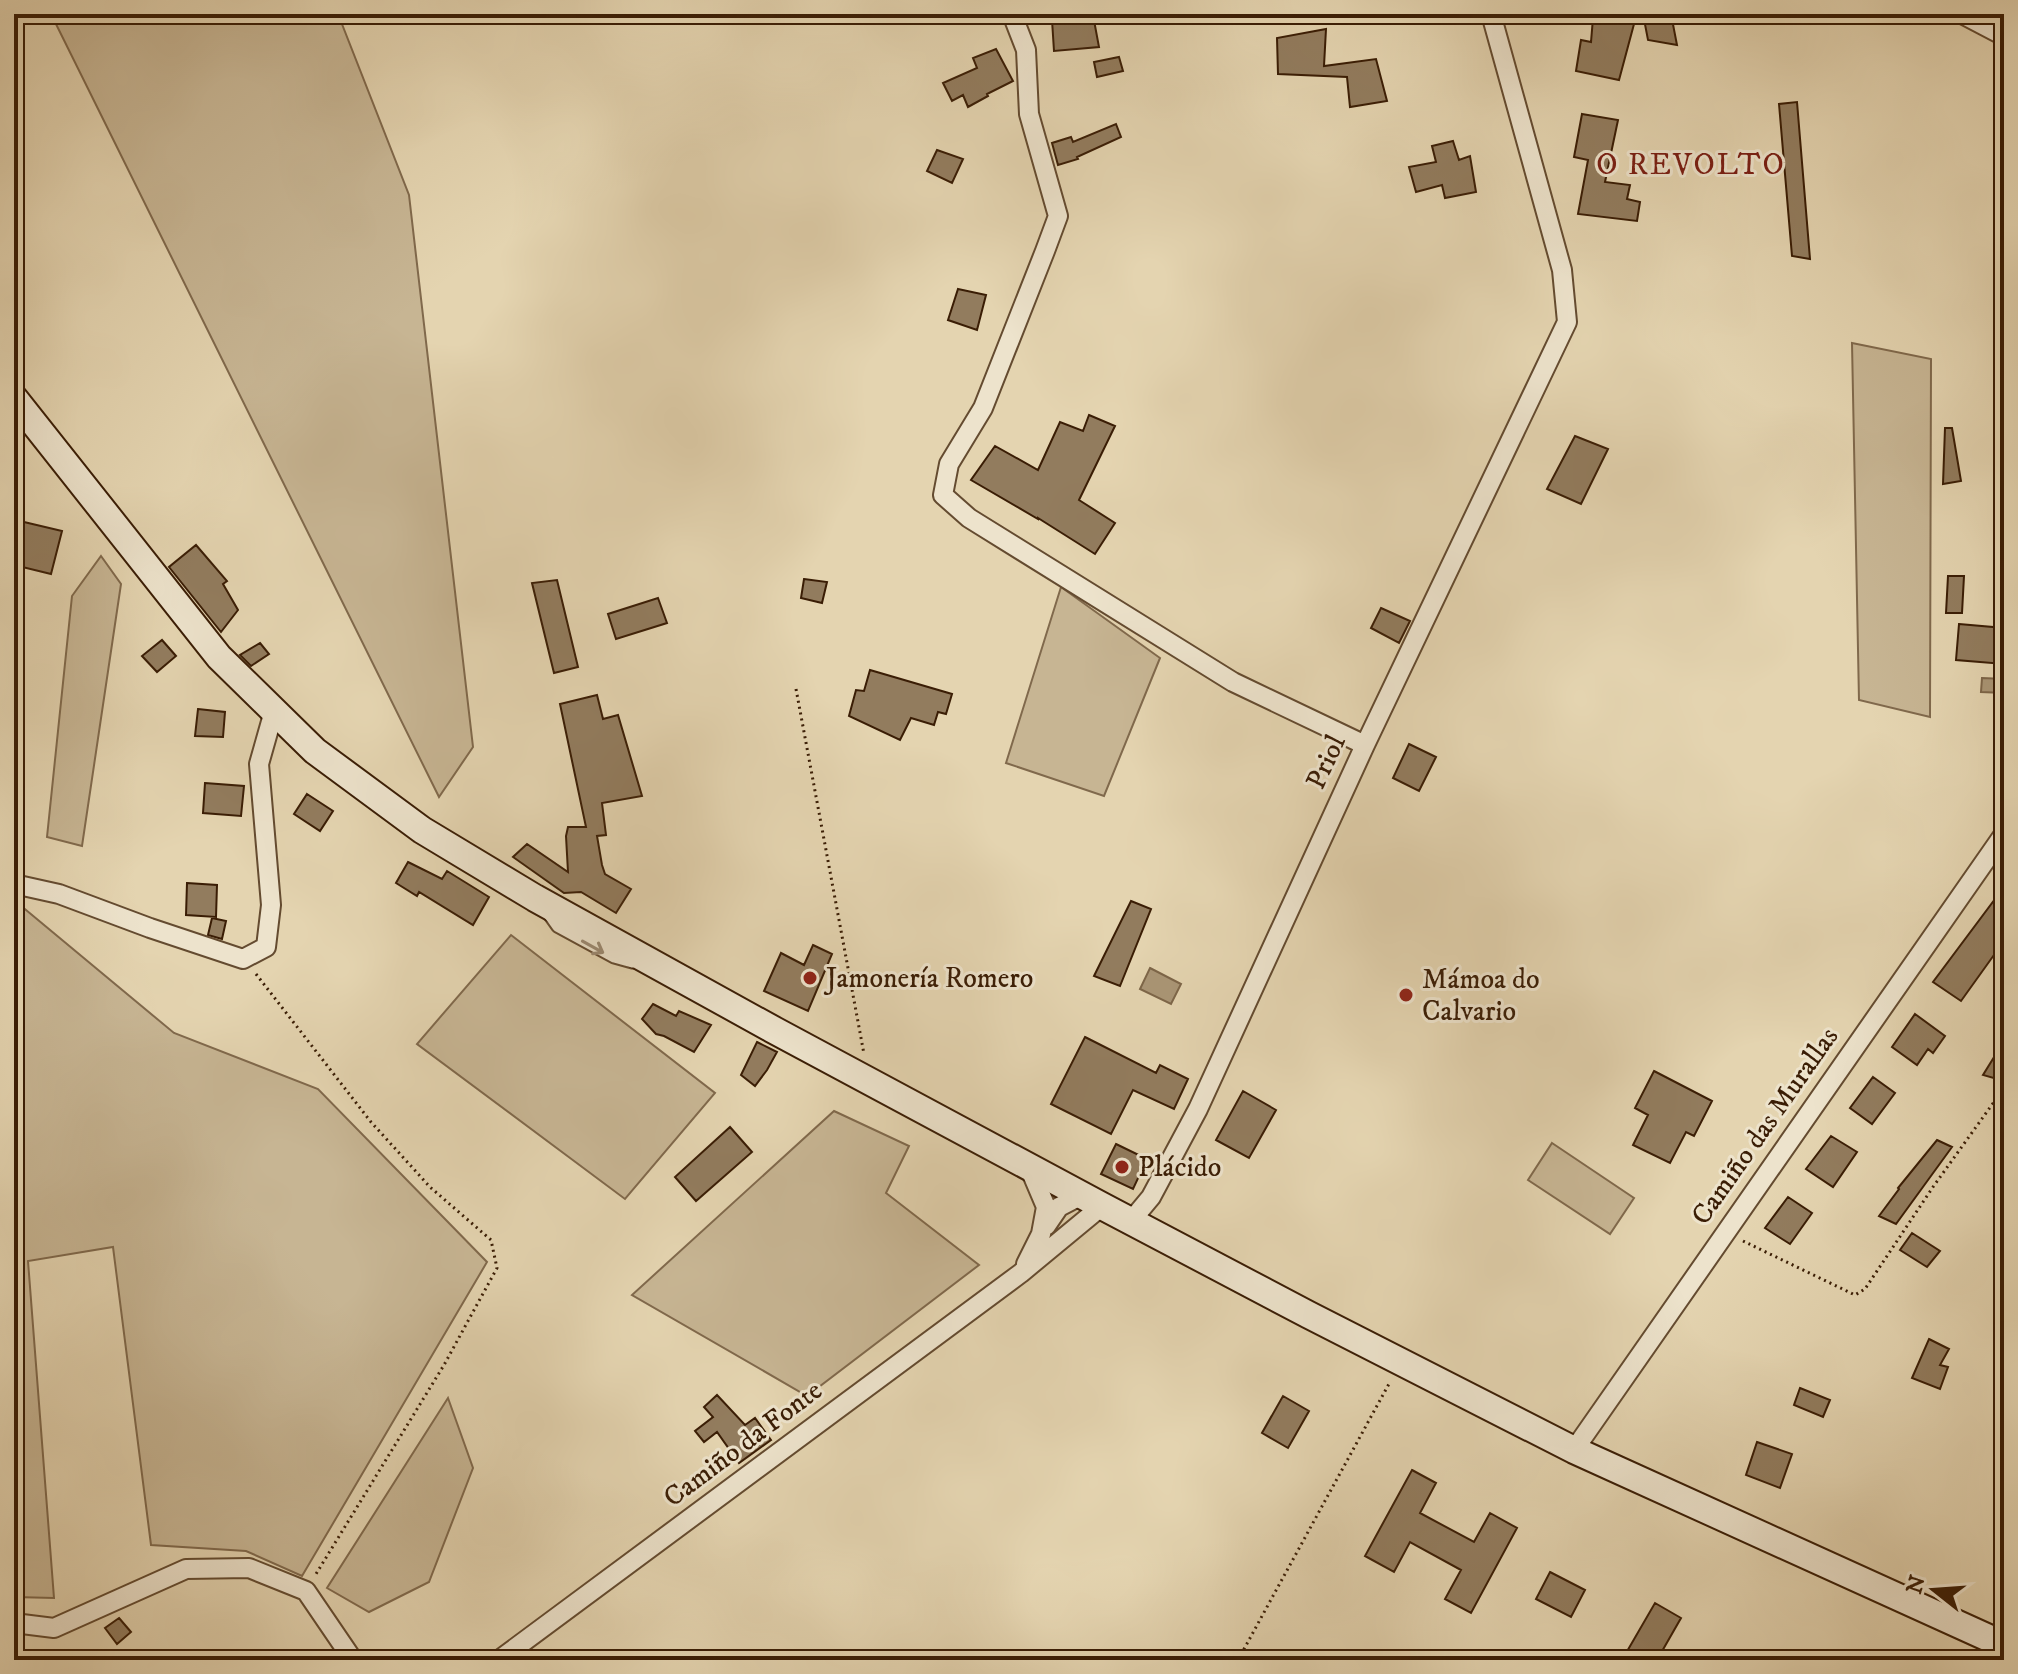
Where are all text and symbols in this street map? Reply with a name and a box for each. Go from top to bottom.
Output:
district label: O REVOLTO [1596,147,1786,184]
street label: Priol [1298,729,1354,795]
one-way arrow [581,939,604,955]
place label: Jamonería Romero [823,961,1033,996]
place label: Mámoa do Calvario [1422,962,1540,1029]
marker: Jamonería Romero [801,969,819,987]
marker: Mámoa do Calvario [1397,986,1415,1004]
street label: Camiño das Murallas [1684,1020,1846,1232]
place label: Plácido [1138,1150,1221,1185]
marker: Plácido [1113,1158,1131,1176]
street label: Camiño da Fonte [657,1373,829,1515]
north arrow [1894,1550,1974,1630]
text: N [1901,1572,1932,1597]

